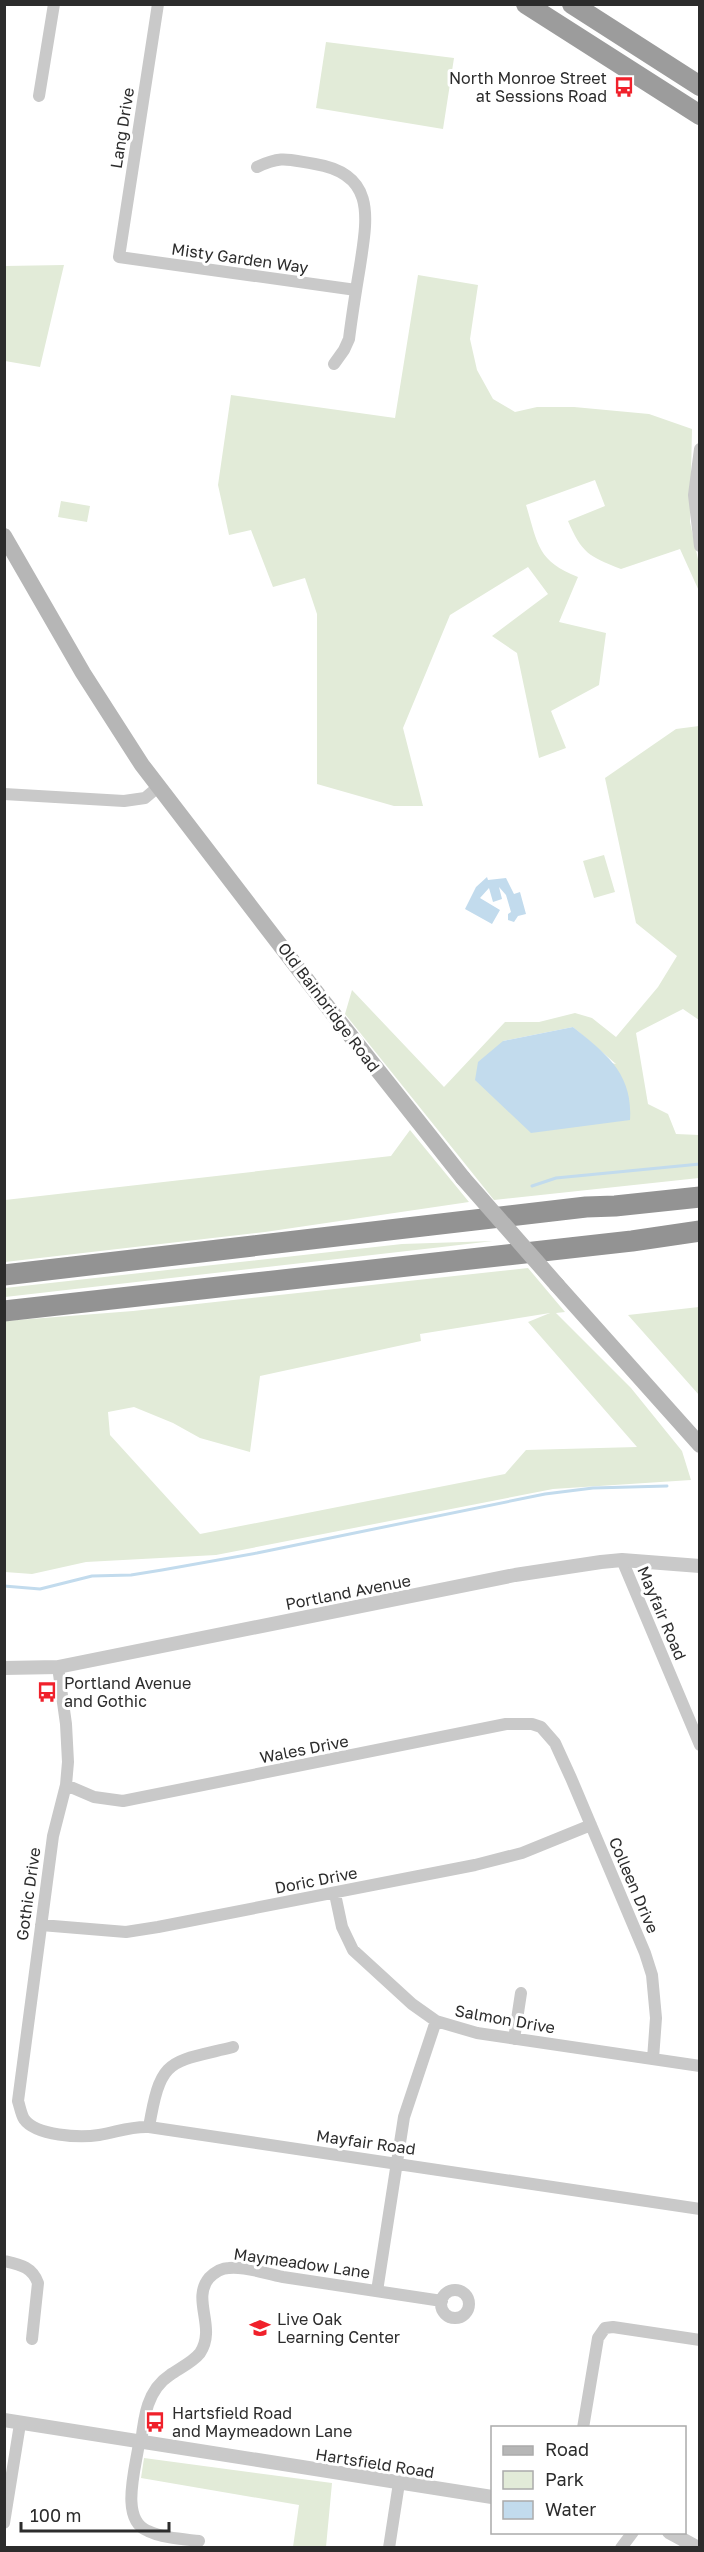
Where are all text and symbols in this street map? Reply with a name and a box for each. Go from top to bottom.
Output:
place label: North Monroe Street at Sessions Road [449,68,607,106]
bus stop icon: North Monroe Street at Sessions Road [612,75,636,99]
street label: Lang Drive [106,86,138,170]
street label: Misty Garden Way [170,238,310,278]
street label: Old Bainbridge Road [274,938,384,1076]
street label: Mayfair Road [633,1563,691,1663]
street label: Portland Avenue [284,1570,412,1614]
place label: Portland Avenue and Gothic [64,1673,191,1711]
bus stop icon: Portland Avenue and Gothic [35,1680,59,1704]
street label: Wales Drive [258,1731,350,1767]
street label: Colleen Drive [605,1834,663,1936]
street label: Gothic Drive [12,1846,44,1942]
street label: Doric Drive [273,1862,359,1898]
street label: Salmon Drive [453,2000,557,2038]
street label: Mayfair Road [315,2125,417,2159]
street label: Maymeadow Lane [232,2244,372,2282]
place label: Live Oak Learning Center [277,2309,400,2347]
school or university icon: Live Oak Learning Center [248,2316,272,2340]
place label: Hartsfield Road and Maymeadown Lane [172,2403,352,2441]
bus stop icon: Hartsfield Road and Maymeadown Lane [143,2410,167,2434]
legend [491,2426,686,2534]
text: Road [545,2438,589,2460]
street label: Hartsfield Road [314,2444,436,2482]
text: Park [545,2468,584,2490]
scale bar [21,2495,170,2533]
text: Water [545,2498,596,2520]
text: 100 m [30,2504,81,2526]

